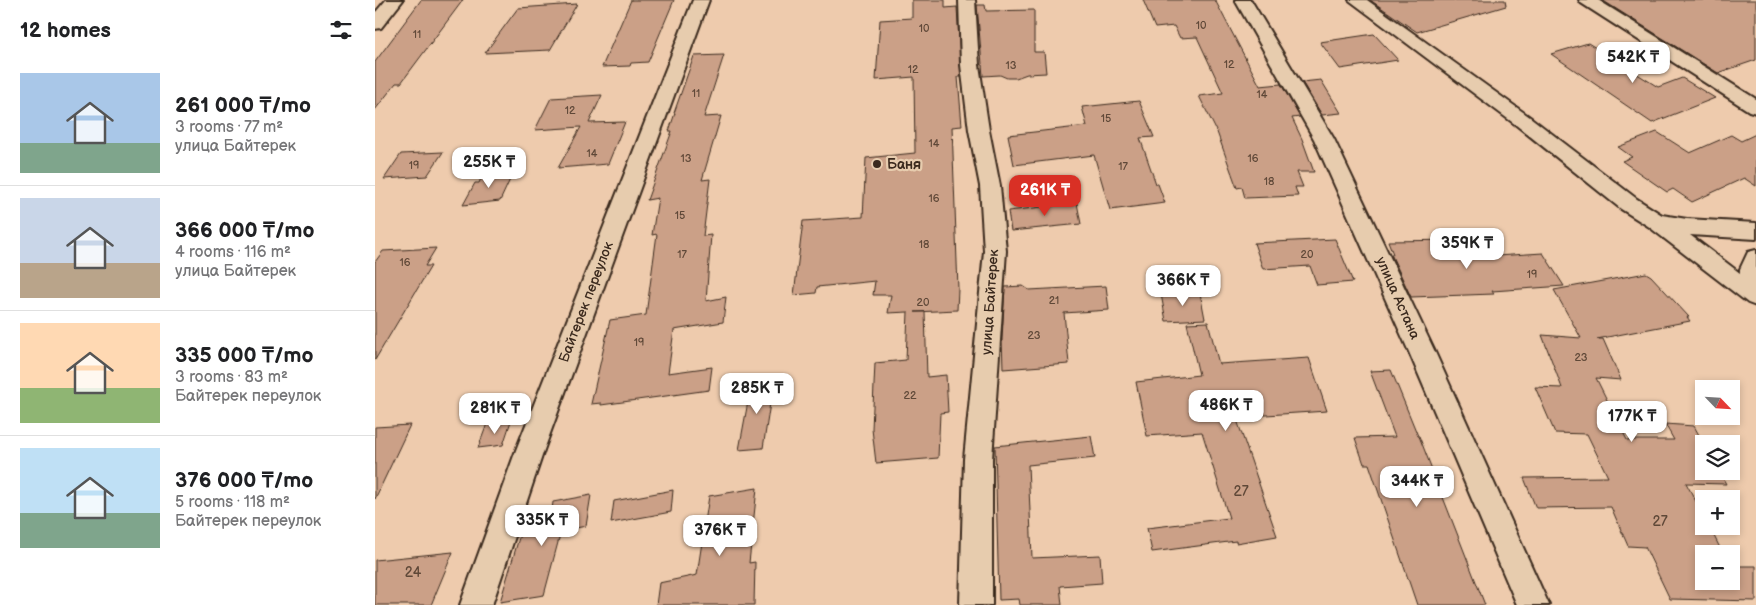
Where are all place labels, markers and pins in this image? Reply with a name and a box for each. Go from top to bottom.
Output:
pin: 542K ₸ [1592,42,1674,84]
pin: 255K ₸ [448,146,530,189]
place label: Баня [887,156,921,173]
marker: Баня [871,158,883,170]
pin: 261K ₸ [1004,174,1086,217]
pin: 359K ₸ [1426,228,1508,270]
pin: 366K ₸ [1142,264,1224,307]
pin: 285K ₸ [716,372,798,415]
pin: 486K ₸ [1185,390,1267,432]
pin: 281K ₸ [454,392,536,435]
pin: 177K ₸ [1591,400,1673,443]
pin: 344K ₸ [1376,466,1458,508]
pin: 335K ₸ [501,504,583,547]
pin: 376K ₸ [679,514,761,557]

